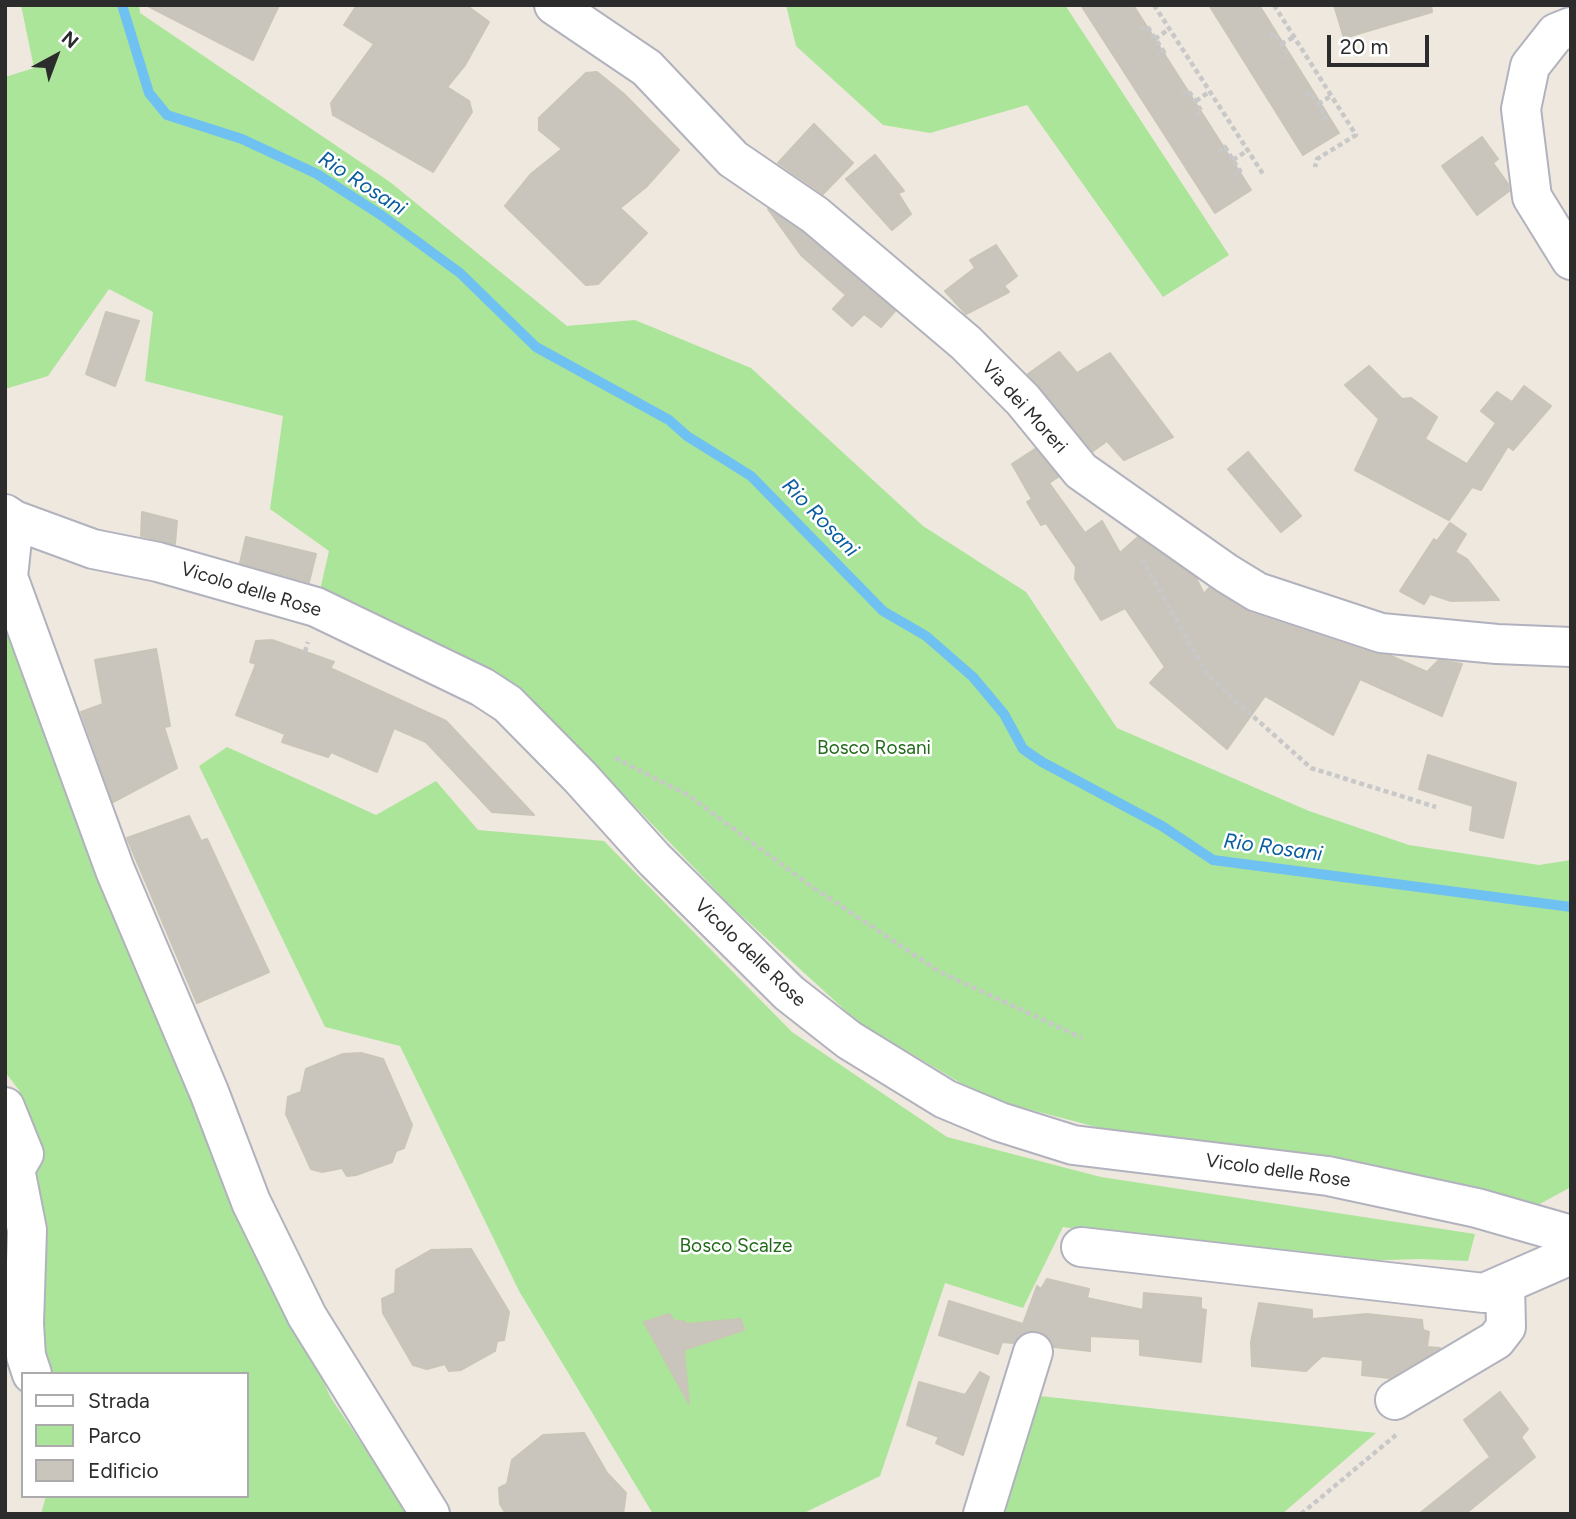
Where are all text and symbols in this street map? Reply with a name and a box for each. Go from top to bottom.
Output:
north arrow [21,21,91,91]
scale bar [1331,21,1432,65]
text: N [57,26,83,53]
text: 20 m [1340,34,1388,59]
water label: Rio Rosani [313,146,411,222]
street label: Via dei Moreri [976,356,1072,458]
water label: Rio Rosani [776,473,864,563]
street label: Vicolo delle Rose [178,558,324,622]
park label: Bosco Rosani [817,737,931,759]
water label: Rio Rosani [1222,829,1324,867]
street label: Vicolo delle Rose [690,894,810,1012]
street label: Vicolo delle Rose [1204,1150,1352,1192]
park label: Bosco Scalze [680,1235,792,1257]
legend [21,1372,248,1498]
text: Strada [88,1388,150,1413]
text: Parco [88,1423,141,1448]
text: Edificio [88,1458,159,1483]

